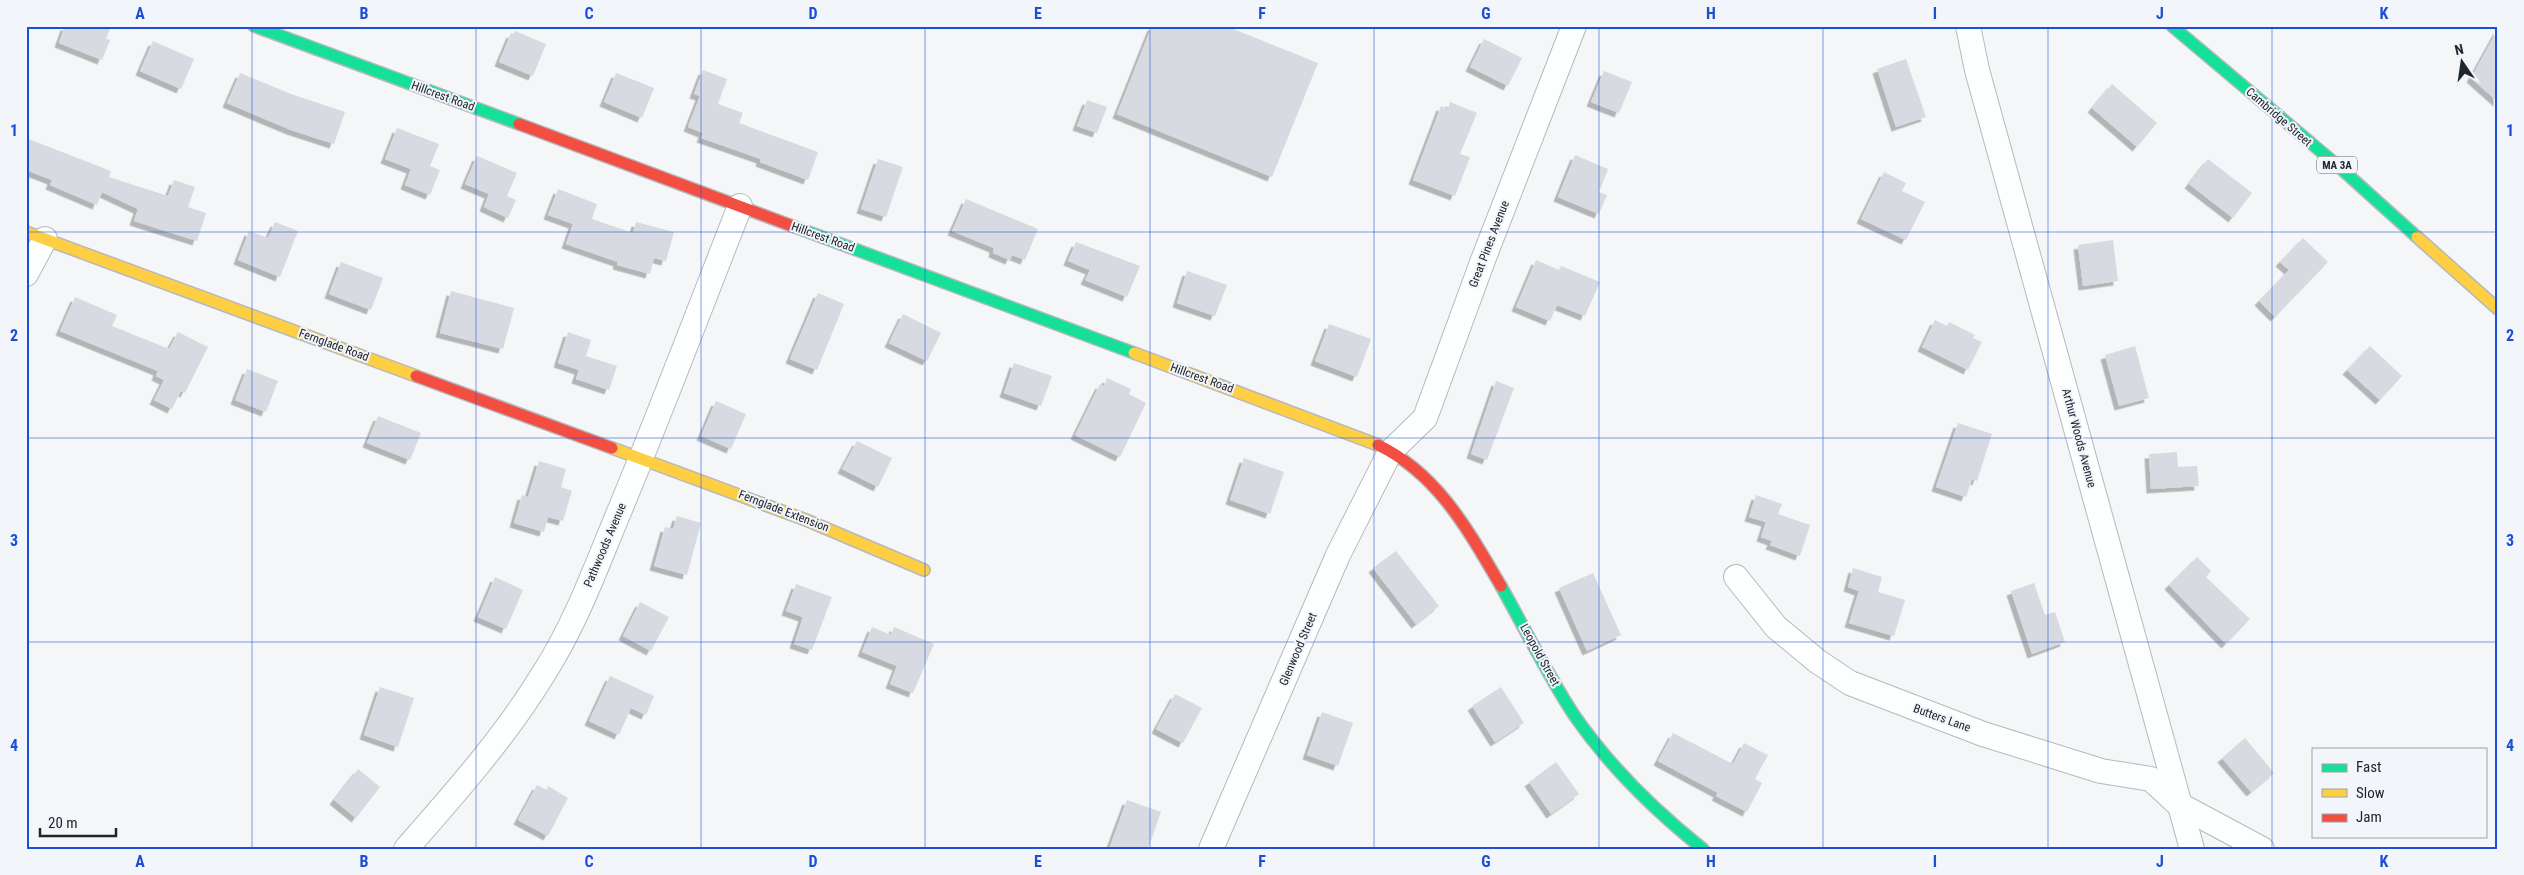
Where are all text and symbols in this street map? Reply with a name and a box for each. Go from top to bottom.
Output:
text: A [135,4,145,23]
text: B [360,4,369,23]
text: C [584,4,594,23]
text: D [808,4,818,23]
text: E [1034,4,1042,23]
text: F [1258,4,1266,23]
text: G [1481,4,1491,23]
text: H [1706,4,1716,23]
text: I [1933,4,1937,23]
text: J [2156,4,2164,23]
text: K [2380,4,2389,23]
north arrow [2436,38,2486,88]
text: N [2453,41,2465,58]
street label: Hillcrest Road [409,78,477,114]
street label: Cambridge Street [2243,85,2315,150]
text: 1 [10,121,18,140]
text: 1 [2506,121,2514,140]
road number: MA 3A [2317,156,2357,174]
street label: Great Pines Avenue [1466,198,1512,289]
street label: Hillcrest Road [789,219,857,255]
text: 2 [10,326,18,345]
street label: Fernglade Road [297,326,371,364]
text: 2 [2506,326,2514,345]
street label: Hillcrest Road [1168,360,1236,396]
street label: Arthur Woods Avenue [2059,387,2099,490]
street label: Fernglade Extension [737,487,831,535]
street label: Pathwoods Avenue [581,500,629,589]
text: 3 [10,531,18,550]
text: 3 [2506,531,2514,550]
street label: Glenwood Street [1276,610,1320,688]
street label: Leopold Street [1517,621,1563,689]
street label: Butters Lane [1911,701,1973,735]
text: 4 [10,736,18,755]
text: 4 [2506,736,2514,755]
legend [2312,748,2486,838]
text: Fast [2356,758,2381,776]
text: Slow [2356,784,2385,802]
scale bar [40,805,116,837]
text: Jam [2356,808,2382,826]
text: 20 m [48,814,78,832]
text: A [135,852,145,871]
text: B [360,852,369,871]
text: C [584,852,594,871]
text: D [808,852,818,871]
text: E [1034,852,1042,871]
text: F [1258,852,1266,871]
text: G [1481,852,1491,871]
text: H [1706,852,1716,871]
text: I [1933,852,1937,871]
text: J [2156,852,2164,871]
text: K [2380,852,2389,871]

